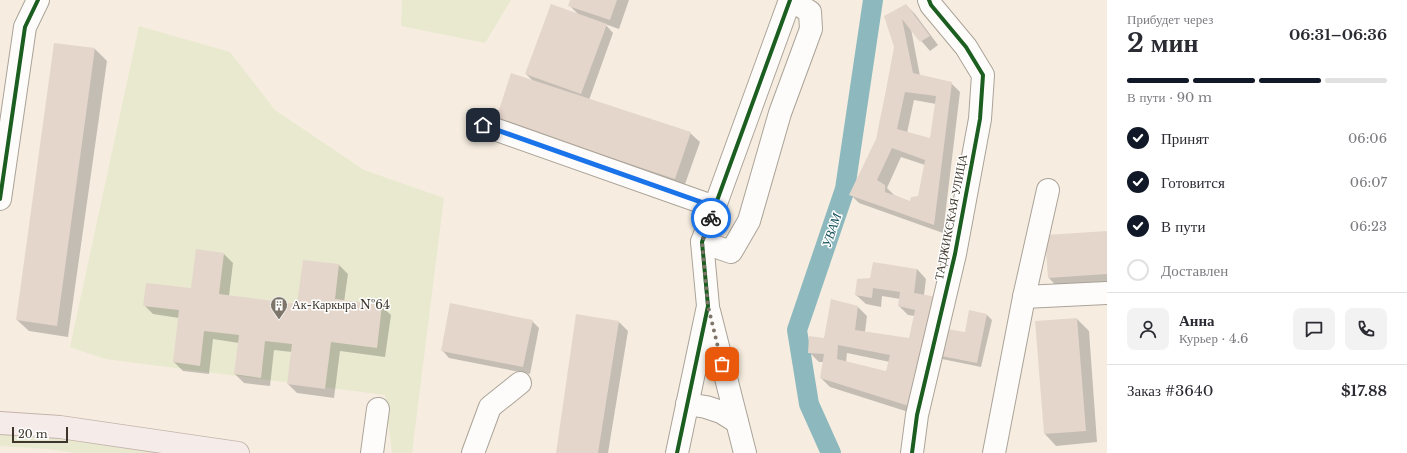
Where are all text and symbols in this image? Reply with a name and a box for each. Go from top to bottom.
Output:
text: Прибудет через [1127,11,1213,28]
text: 06:31–06:36 [1289,25,1387,44]
text: 2 мин [1127,27,1199,59]
text: В пути · 90 m [1127,89,1212,106]
pin [466,108,500,142]
icon: home [472,114,494,136]
icon: check [1127,127,1149,149]
text: Принят [1161,129,1209,148]
text: 06:06 [1348,130,1387,147]
street label: ТАДЖИКСКАЯ УЛИЦА [931,152,970,281]
icon: check [1127,171,1149,193]
text: Готовится [1161,173,1225,192]
text: 06:07 [1350,174,1387,191]
courier [691,198,731,238]
icon: bike [700,207,722,229]
water label: УВАМ [818,210,846,249]
icon: check [1127,215,1149,237]
text: В пути [1161,217,1205,236]
text: 06:23 [1350,218,1387,235]
text: Доставлен [1161,261,1228,280]
building icon: Ак-Каркыра №64 [269,295,289,320]
place label: Ак-Каркыра №64 [292,297,390,312]
button: person [1127,308,1169,350]
button: chat [1293,308,1335,350]
button: phone [1345,308,1387,350]
text: Анна [1179,311,1215,330]
text: Курьер · 4.6 [1179,330,1248,347]
pin [705,347,739,381]
icon: bag [711,353,733,375]
text: Заказ #3640 [1127,381,1213,400]
text: $17.88 [1341,381,1387,400]
scale bar [12,425,68,444]
text: 20 m [18,427,48,441]

